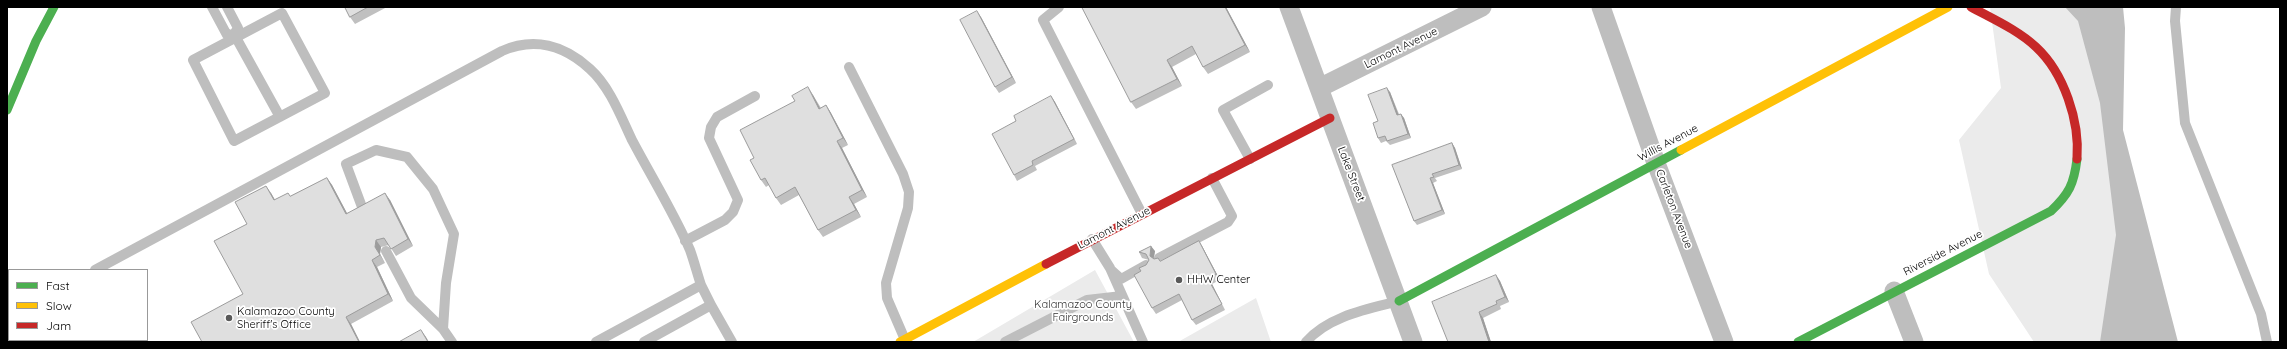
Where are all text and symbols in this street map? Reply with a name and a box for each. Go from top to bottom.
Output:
street label: Lamont Avenue [1362,25,1440,71]
street label: Willis Avenue [1636,122,1700,164]
street label: Lake Street [1335,145,1367,203]
street label: Carleton Avenue [1653,167,1695,251]
street label: Lamont Avenue [1075,204,1153,252]
street label: Riverside Avenue [1901,227,1985,279]
legend [8,269,148,341]
place label: HHW Center [1187,273,1250,287]
marker: HHW Center [1174,275,1184,285]
text: Fast [46,278,70,293]
text: Slow [46,298,72,313]
park label: Kalamazoo County Fairgrounds [1034,298,1132,324]
place label: Kalamazoo County Sheriff's Office [237,305,335,331]
marker: Kalamazoo County Sheriff's Office [224,313,234,323]
text: Jam [46,318,71,333]

